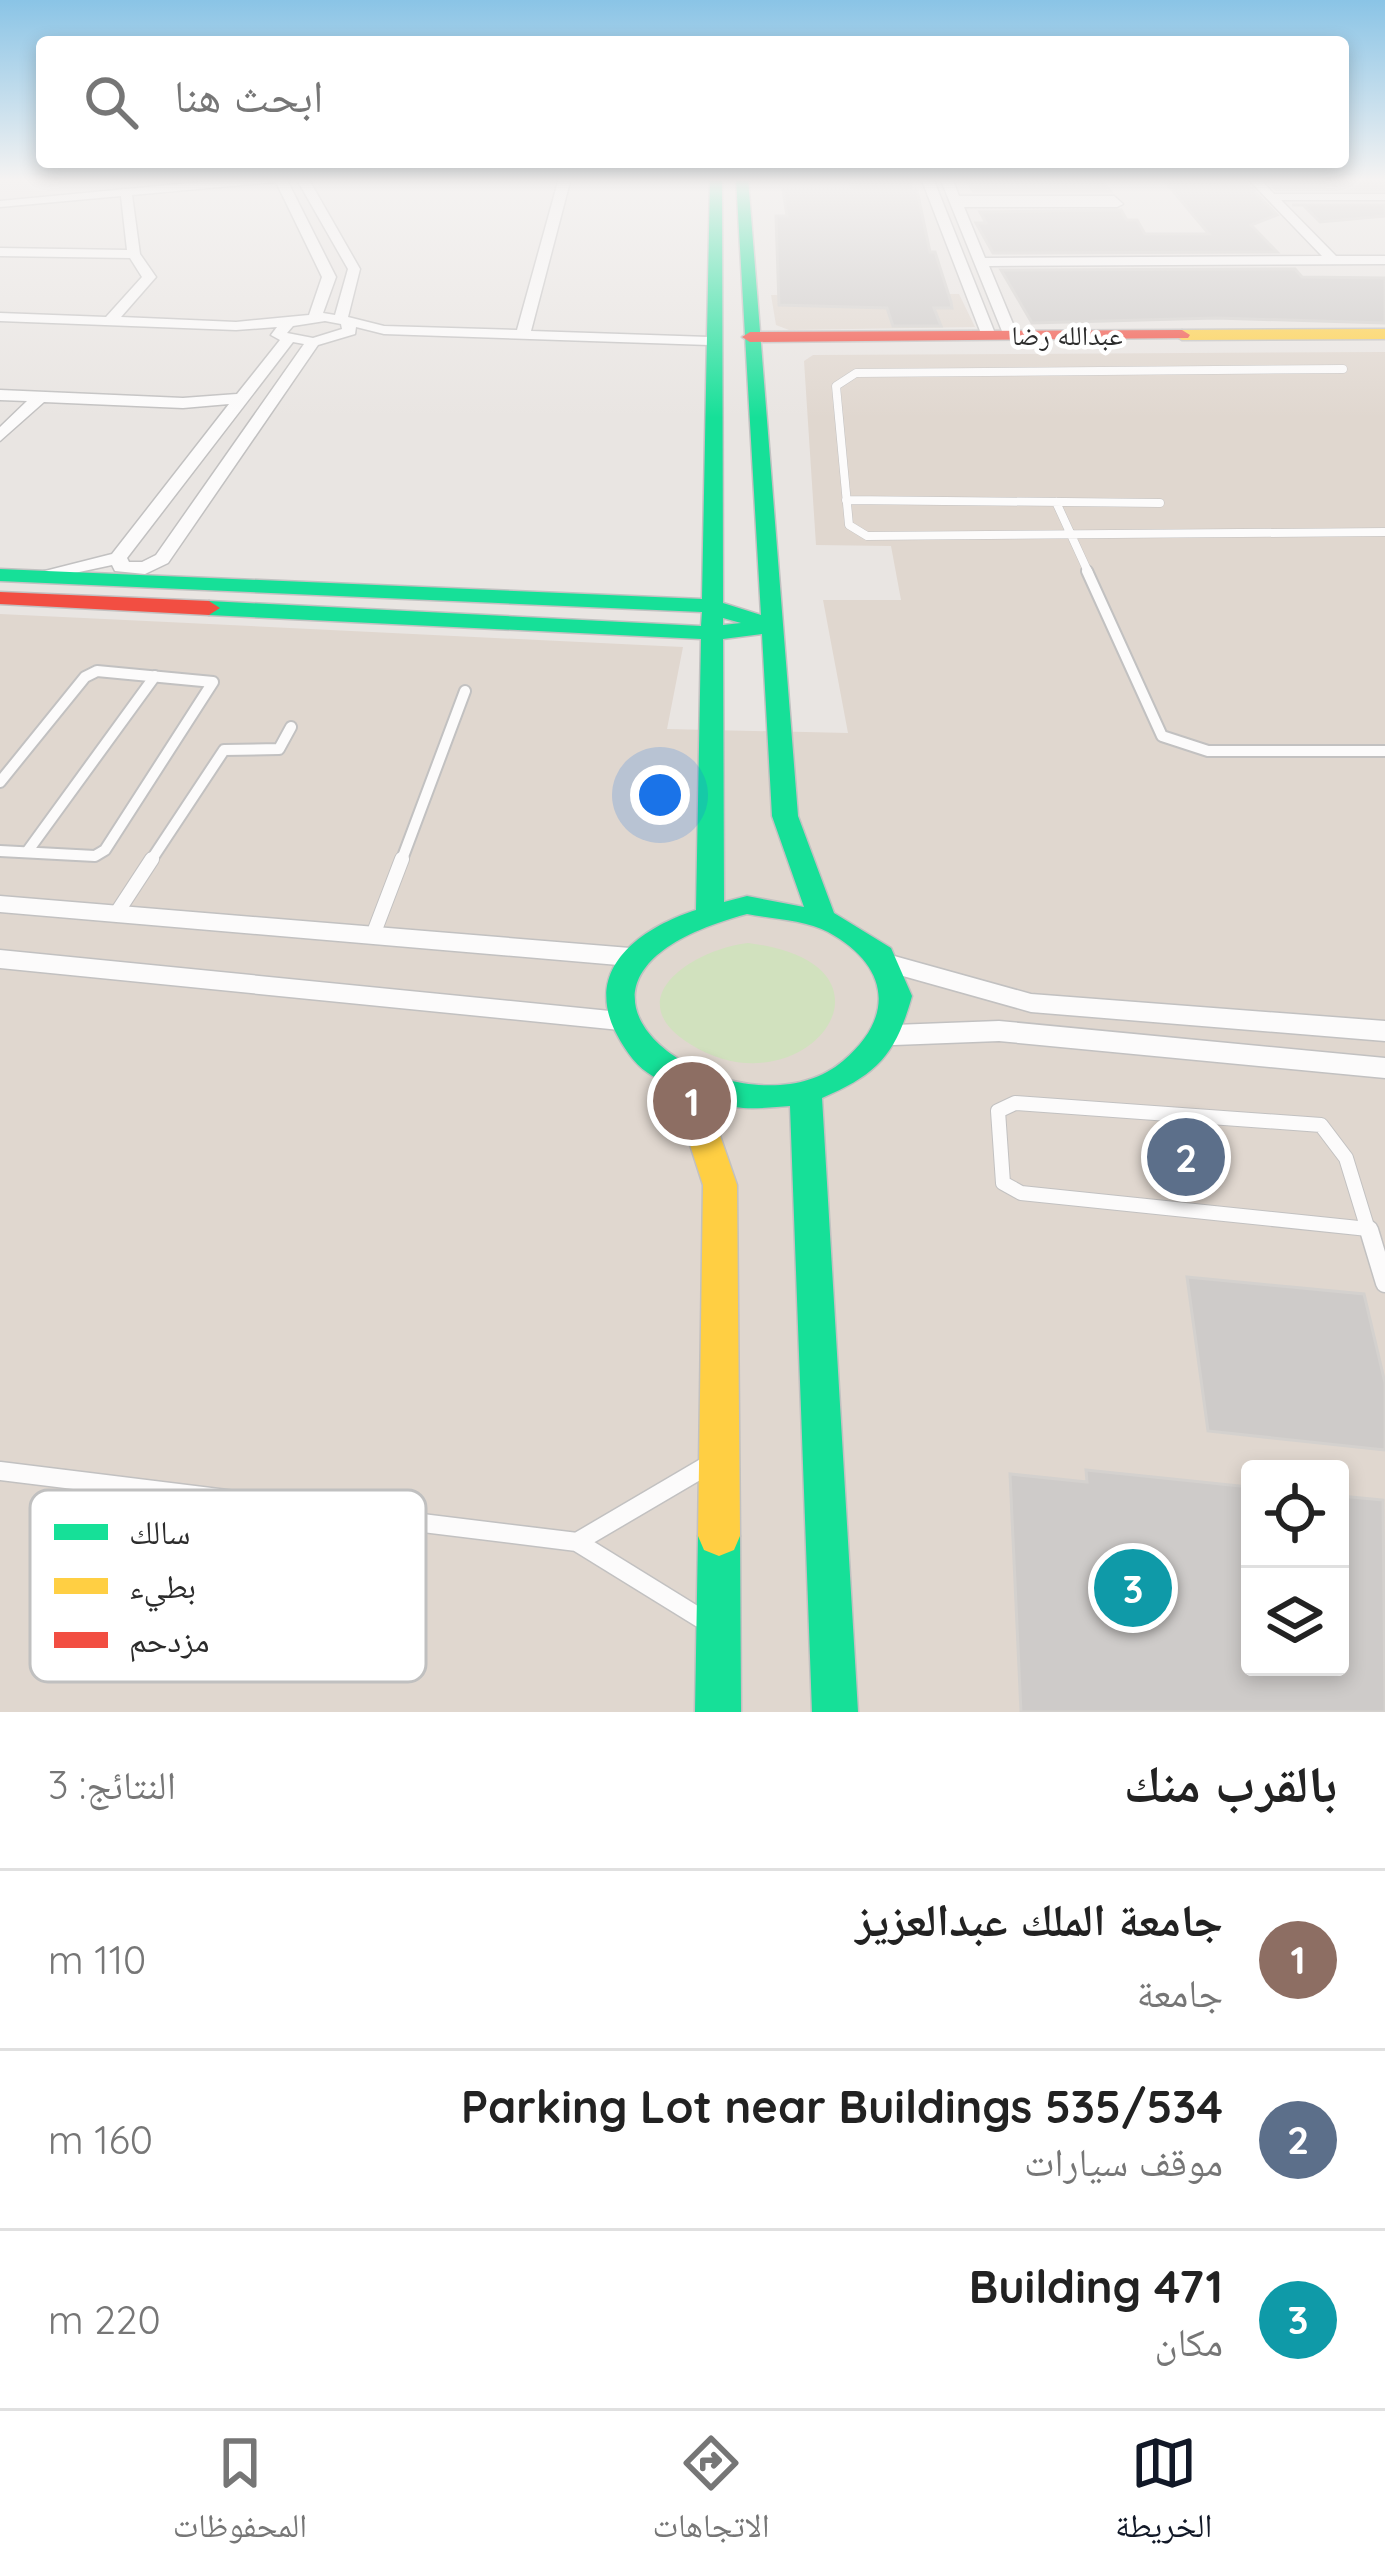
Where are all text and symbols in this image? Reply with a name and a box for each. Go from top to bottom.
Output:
search box [36,36,1349,168]
text: ابحث هنا [174,67,324,123]
icon: search [78,69,144,135]
street label: عبدالله رضا [1011,318,1123,352]
your location [630,765,690,825]
pin: 1 [653,1056,731,1146]
pin: 2 [1147,1112,1225,1202]
map controls [1241,1460,1349,1676]
button: locate [1241,1460,1349,1568]
legend [30,1490,426,1682]
text: سالك [129,1511,190,1552]
pin: 3 [1094,1543,1172,1633]
text: بطيء [129,1565,196,1612]
button: layers [1241,1568,1349,1676]
text: مزدحم [129,1619,209,1663]
text: بالقرب منك [1124,1751,1337,1815]
text: النتائج: 3 [48,1760,176,1809]
text: جامعة الملك عبدالعزيز [856,1891,1223,1947]
text: 110 m [48,1935,146,1984]
text: 1 [1290,1935,1306,1984]
text: جامعة [1137,1968,1223,2017]
text: Parking Lot near Buildings 535/534 [461,2078,1223,2134]
text: 160 m [48,2115,153,2164]
text: 2 [1287,2115,1309,2164]
text: موقف سيارات [1024,2137,1223,2186]
text: Building 471 [969,2258,1223,2314]
text: 220 m [48,2295,161,2344]
text: 3 [1288,2295,1308,2344]
text: مكان [1155,2317,1223,2366]
tab: المحفوظات [173,2430,307,2558]
tab: الاتجاهات [652,2430,770,2558]
tab: الخريطة [1115,2430,1212,2558]

